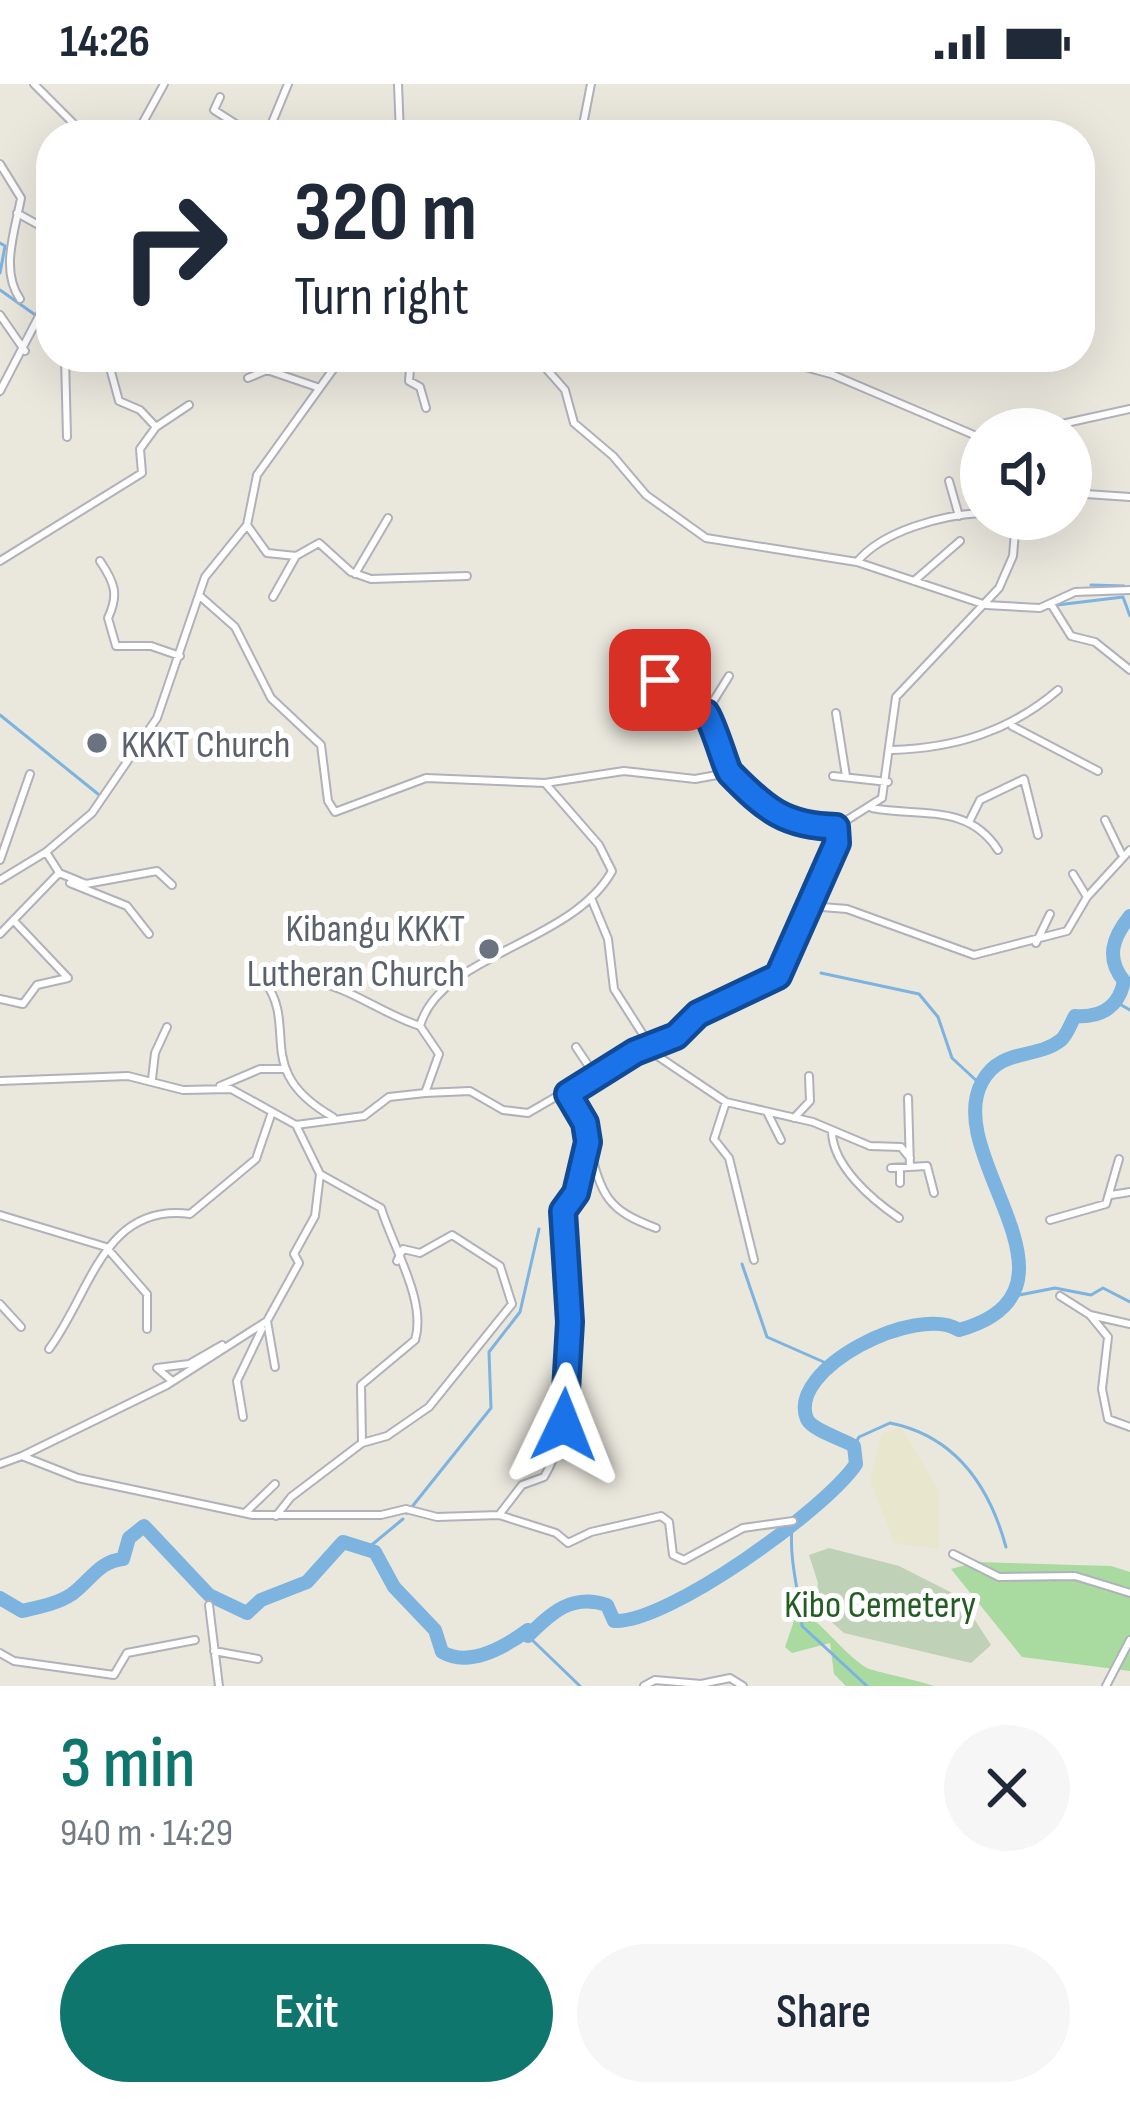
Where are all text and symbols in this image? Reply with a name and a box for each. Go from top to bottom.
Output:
text: 14:26 [60,15,150,70]
text: 320 m [294,163,477,264]
icon: right [96,168,252,324]
text: Turn right [294,265,469,330]
map controls [960,408,1092,540]
button: sound [960,408,1092,540]
pin [609,629,711,731]
icon: arrive [627,647,693,713]
place label: KKKT Church [121,722,291,769]
marker: KKKT Church [84,730,110,756]
place label: Kibangu KKKT Lutheran Church [247,906,465,998]
marker: Kibangu KKKT Lutheran Church [476,936,502,962]
position arrow [501,1362,627,1488]
park label: Kibo Cemetery [784,1582,976,1629]
text: 3 min [60,1721,195,1808]
button: close [944,1725,1070,1851]
text: 940 m · 14:29 [60,1810,233,1857]
button: Exit [60,1944,553,2082]
button: Share [577,1944,1070,2082]

